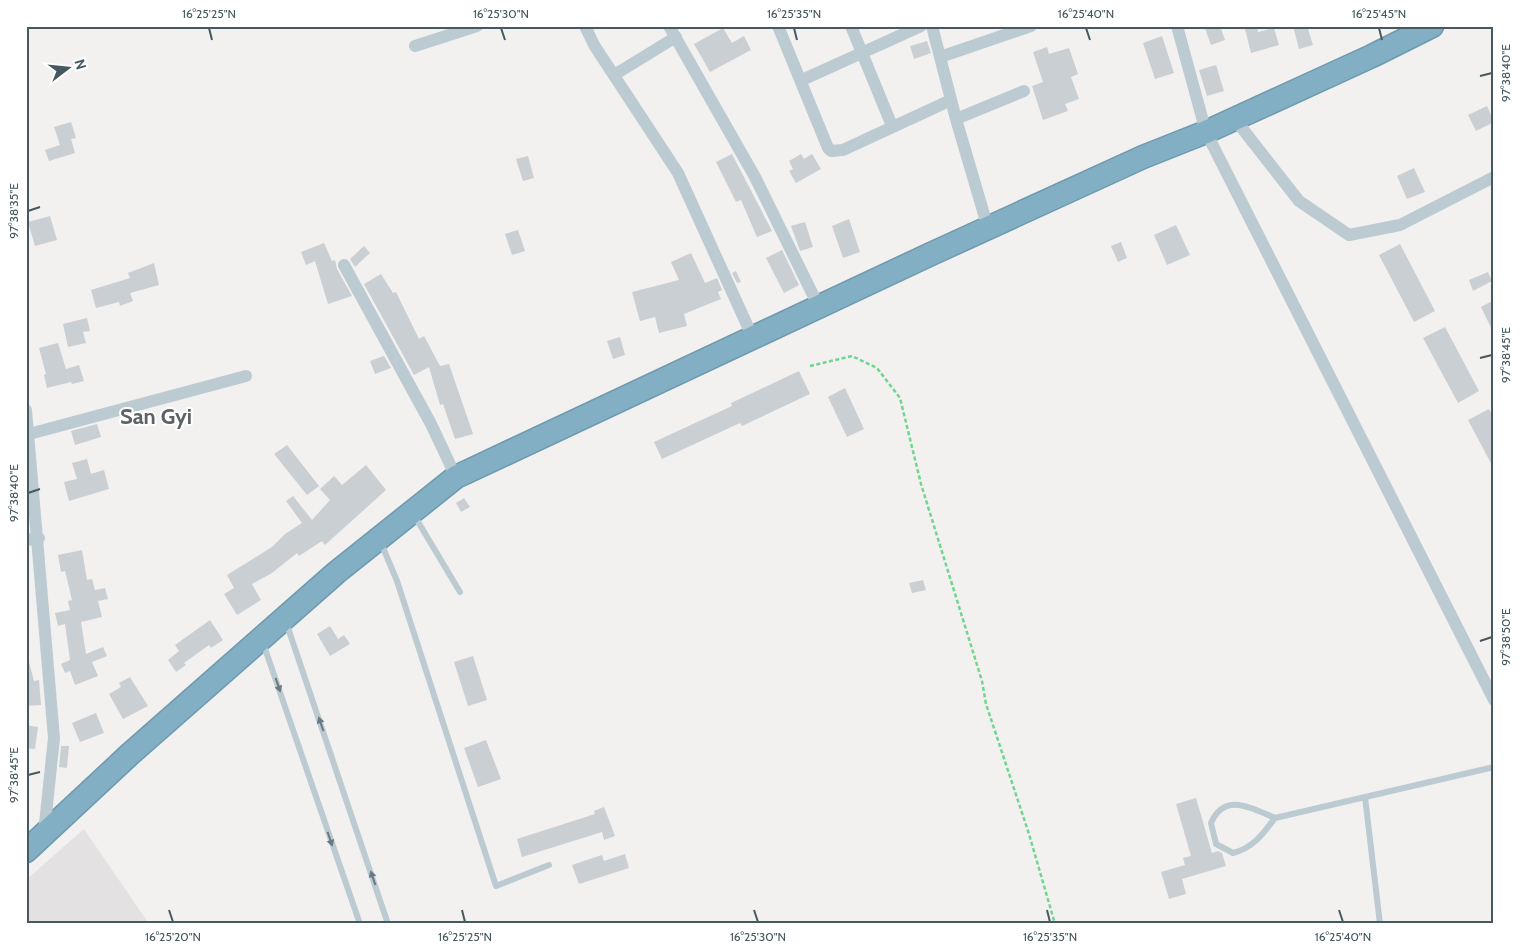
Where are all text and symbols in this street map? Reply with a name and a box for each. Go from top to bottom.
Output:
text: 16°25'25"N [182,6,236,21]
text: 16°25'30"N [473,6,529,21]
text: 16°25'35"N [767,6,821,21]
text: 16°25'40"N [1058,6,1114,21]
text: 16°25'45"N [1352,6,1406,21]
north arrow [42,42,92,92]
text: 97°38'40"E [1498,44,1513,102]
text: N [70,57,91,72]
text: 97°38'35"E [6,183,21,239]
text: 97°38'45"E [1498,327,1513,383]
district label: San Gyi [120,403,192,430]
text: 97°38'40"E [6,464,21,522]
text: 97°38'50"E [1498,608,1513,666]
one-way arrow [274,678,282,693]
one-way arrow [316,716,324,731]
text: 97°38'45"E [6,747,21,803]
one-way arrow [327,831,334,846]
one-way arrow [369,870,376,885]
text: 16°25'20"N [145,929,201,944]
text: 16°25'25"N [438,929,492,944]
text: 16°25'30"N [730,929,786,944]
text: 16°25'35"N [1023,929,1077,944]
text: 16°25'40"N [1315,929,1371,944]

